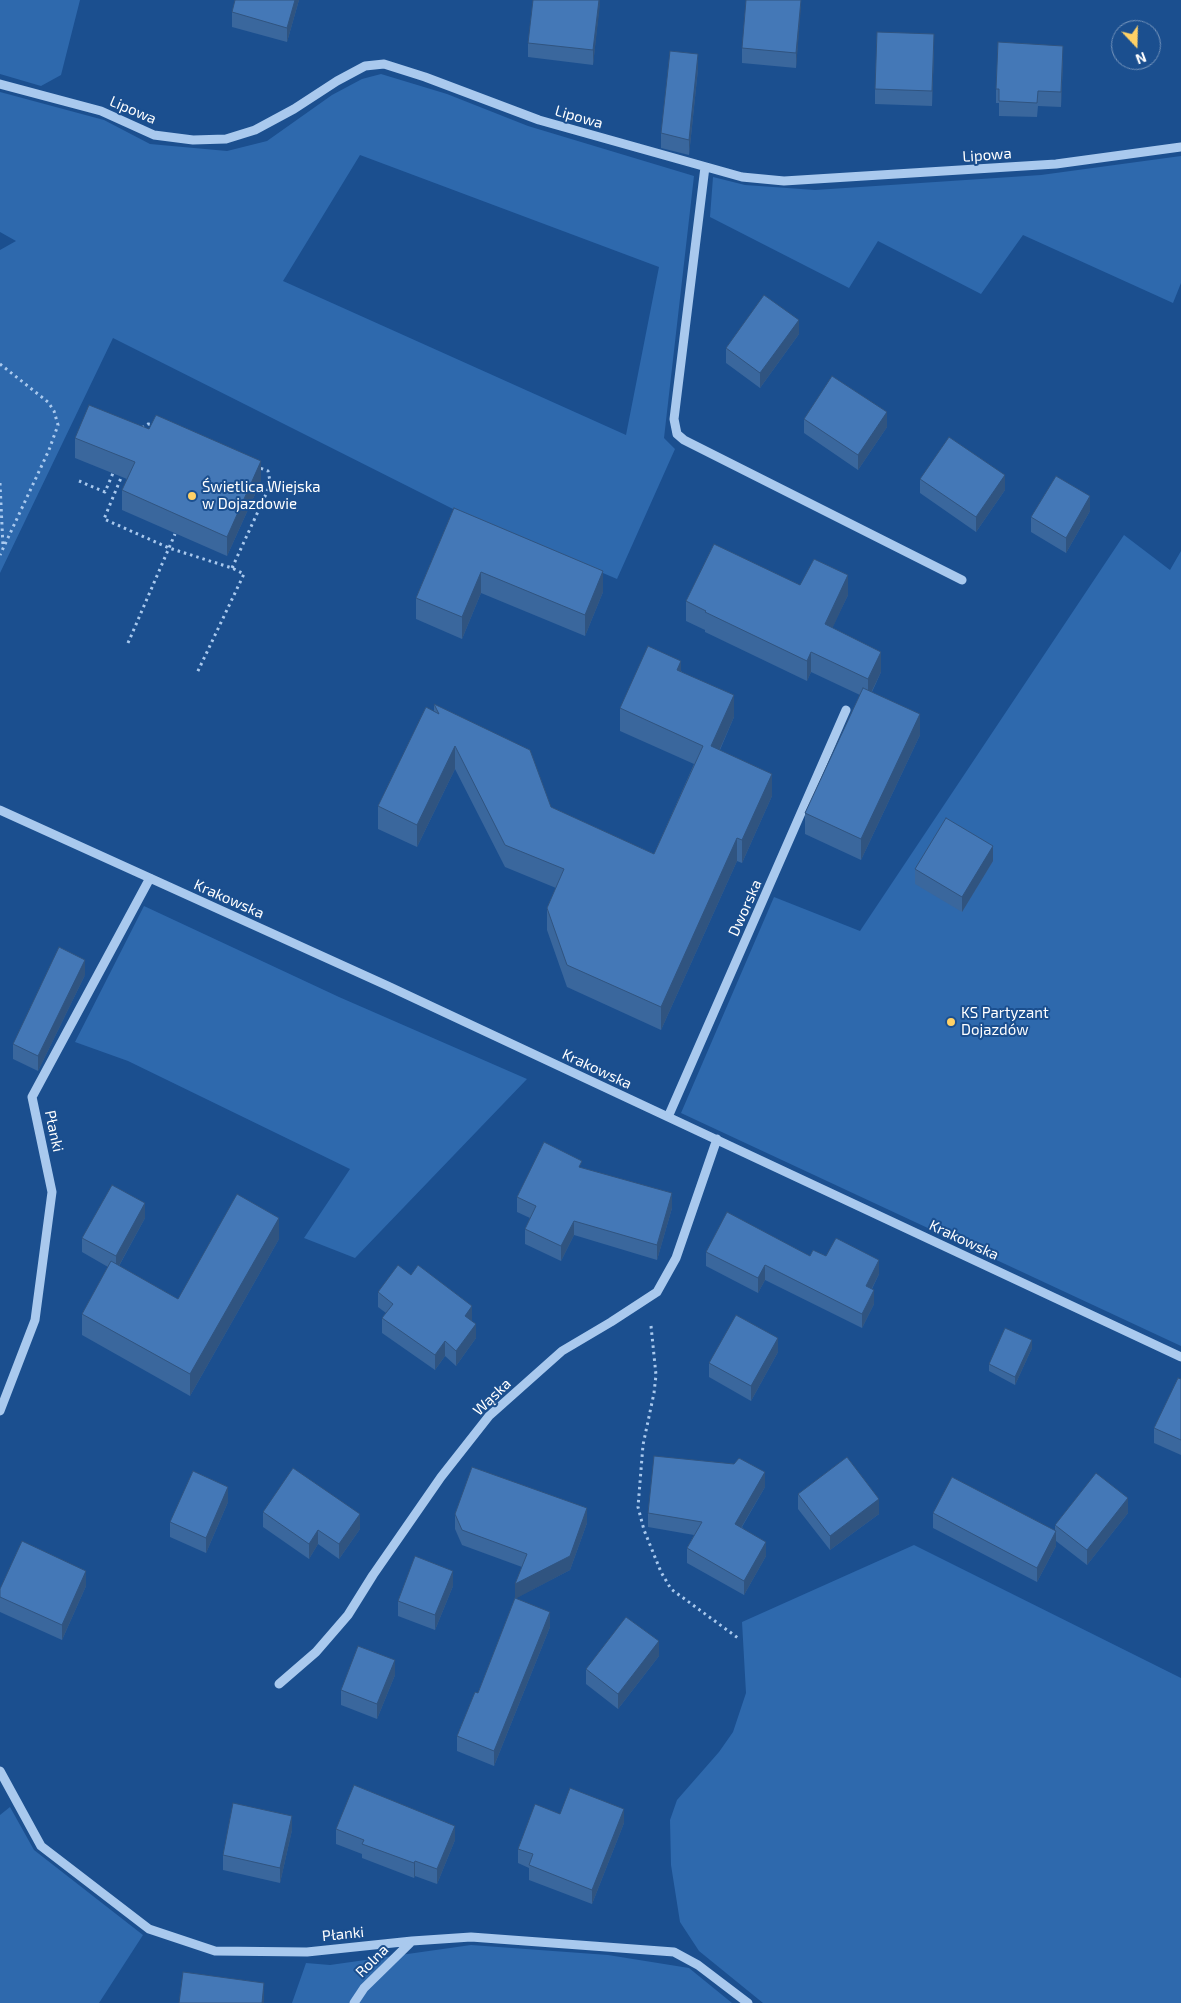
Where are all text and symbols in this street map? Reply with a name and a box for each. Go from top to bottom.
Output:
north arrow [1111,20,1161,70]
text: N [1133,49,1149,68]
street label: Lipowa [107,92,159,128]
street label: Lipowa [553,102,605,132]
street label: Lipowa [962,144,1012,166]
place label: Świetlica Wiejska w Dojazdowie [202,478,321,513]
marker: Świetlica Wiejska w Dojazdowie [186,490,198,502]
street label: Krakowska [191,876,267,922]
street label: Dworska [725,877,765,939]
place label: KS Partyzant Dojazdów [961,1004,1049,1039]
marker: KS Partyzant Dojazdów [945,1016,957,1028]
street label: Krakowska [559,1045,635,1093]
street label: Płanki [41,1109,67,1153]
street label: Krakowska [926,1216,1002,1264]
street label: Wąska [469,1375,515,1419]
street label: Płanki [321,1923,365,1945]
street label: Rolna [352,1941,392,1981]

